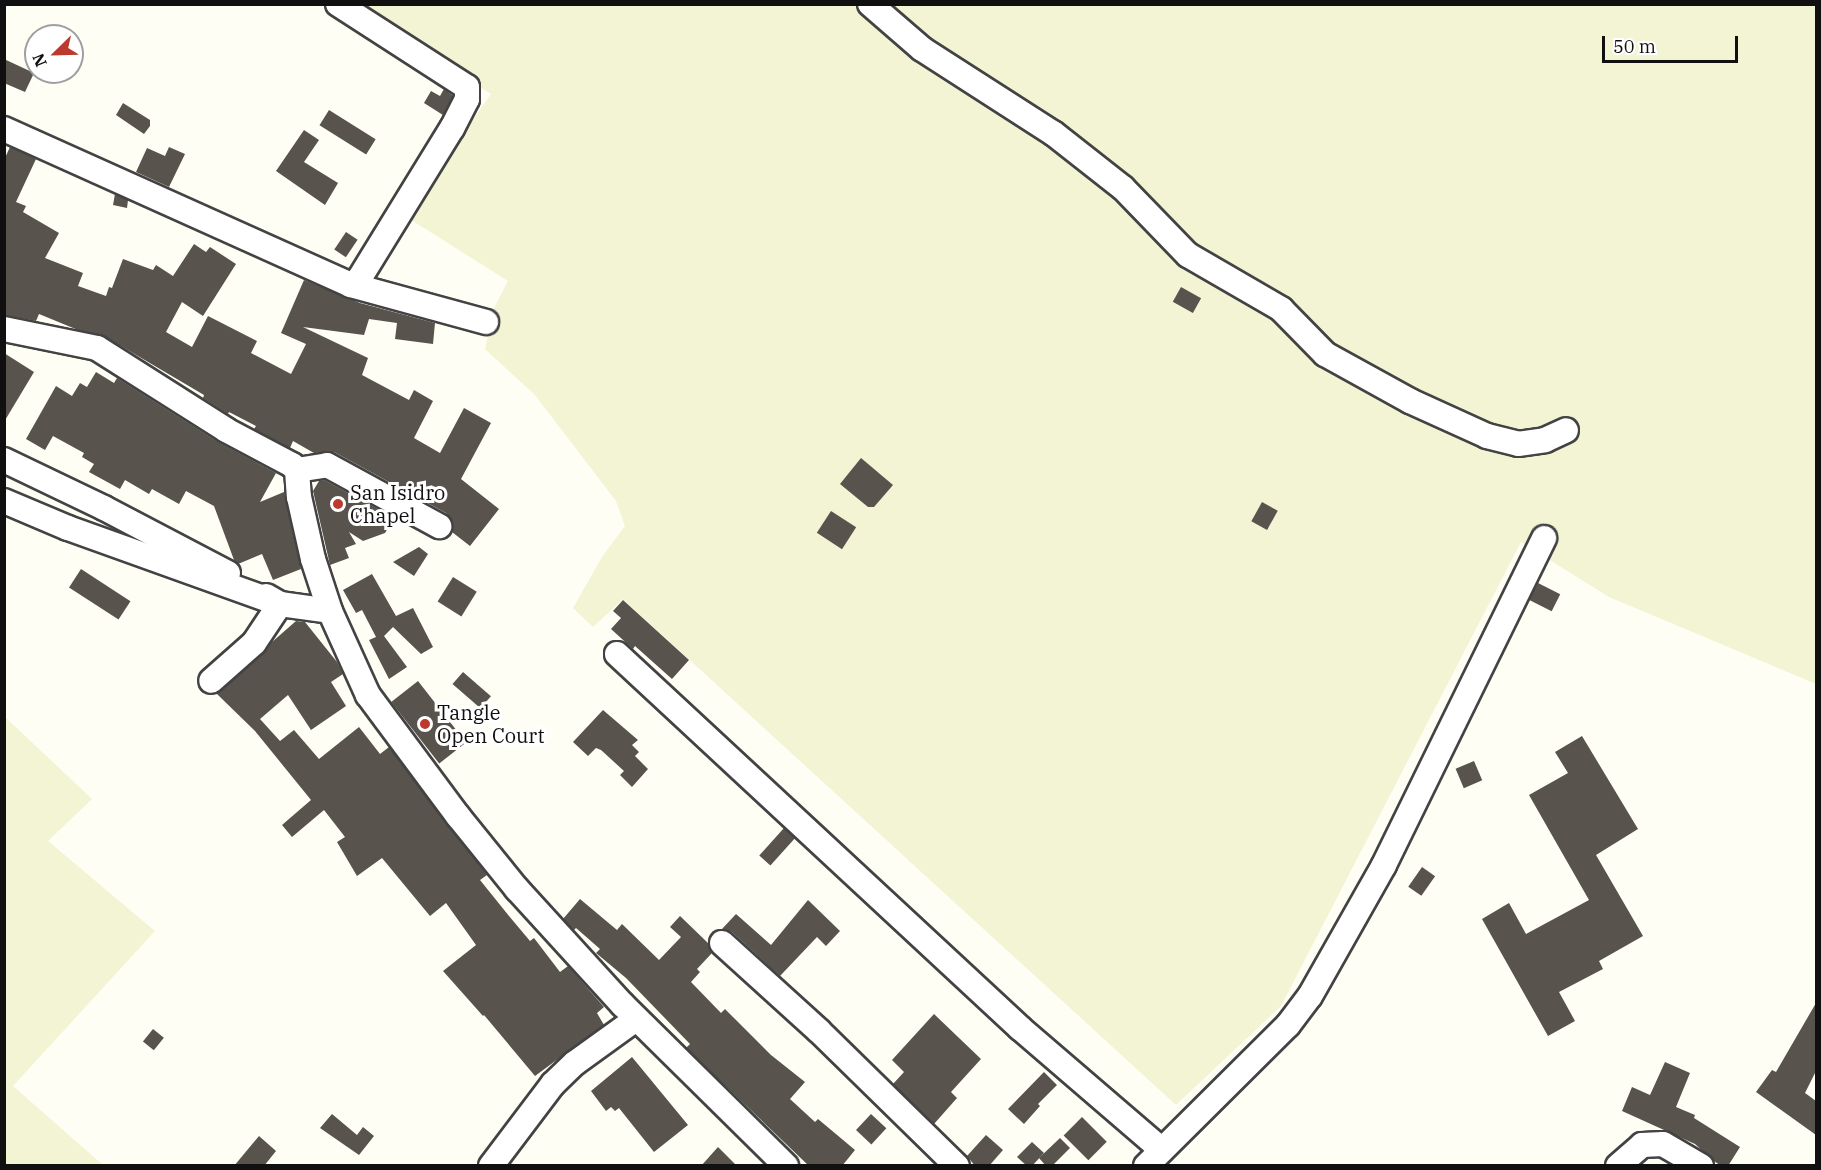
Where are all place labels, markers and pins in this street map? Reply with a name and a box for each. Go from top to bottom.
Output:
place label: San Isidro Chapel [350,480,445,527]
marker: San Isidro Chapel [331,497,345,511]
place label: Tangle Open Court [437,700,544,747]
marker: Tangle Open Court [418,717,432,731]

